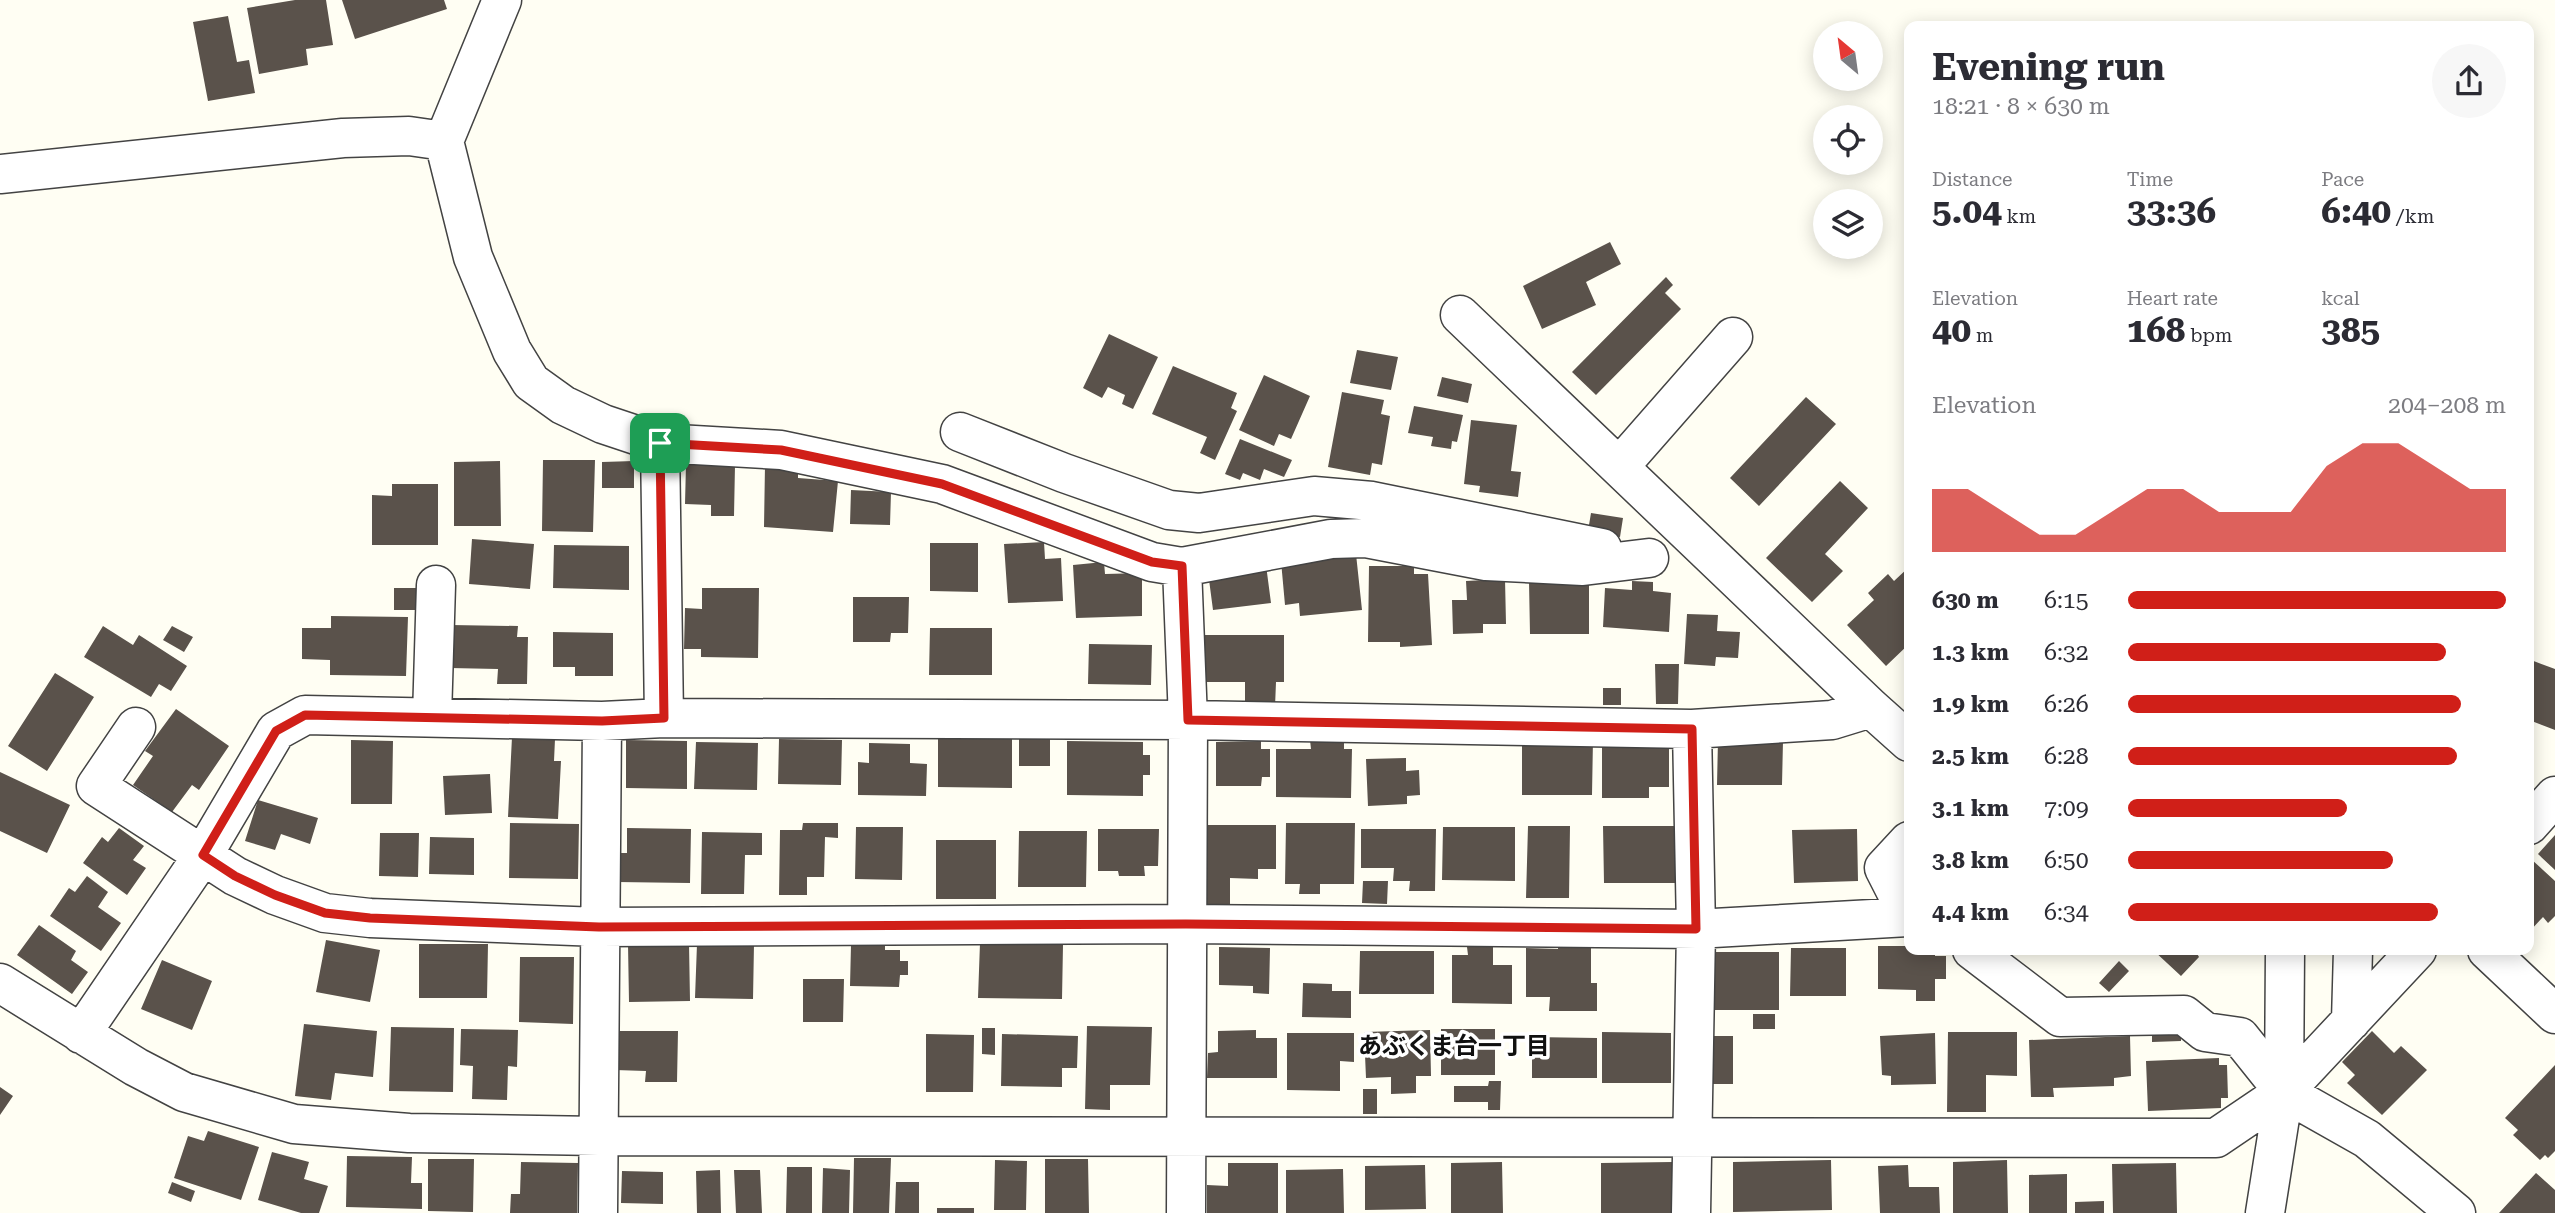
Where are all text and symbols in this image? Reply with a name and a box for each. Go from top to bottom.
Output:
north arrow [1813,21,1883,91]
map controls [1813,21,1883,259]
button: share [2432,44,2506,118]
text: Evening run [1932,45,2165,89]
text: 18:21 · 8 × 630 m [1932,93,2110,120]
button: locate [1813,105,1883,175]
text: Distance [1932,168,2012,191]
text: Time [2127,168,2173,191]
text: Pace [2321,168,2364,191]
button: layers [1813,189,1883,259]
text: 5.04 [1932,191,2002,232]
text: 33:36 [2127,191,2216,232]
text: 6:40 [2321,191,2391,232]
text: km [2002,205,2036,228]
text: /km [2391,205,2434,228]
text: Elevation [1932,287,2018,310]
text: Heart rate [2127,287,2218,310]
text: kcal [2321,287,2360,310]
text: 40 [1932,310,1971,351]
text: 168 [2127,310,2185,351]
text: 385 [2321,310,2380,351]
text: m [1971,324,1993,347]
text: bpm [2185,324,2232,347]
text: Elevation [1932,392,2036,419]
text: 204–208 m [2388,392,2506,419]
pin [630,413,690,473]
icon: arrive [641,424,679,462]
text: 630 m [1932,587,1999,614]
text: 6:15 [2044,587,2089,614]
text: 1.3 km [1932,639,2009,666]
text: 6:32 [2044,639,2089,666]
text: 1.9 km [1932,691,2009,718]
text: 6:26 [2044,691,2089,718]
text: 2.5 km [1932,743,2009,770]
text: 6:28 [2044,743,2089,770]
text: 3.1 km [1932,795,2009,822]
text: 7:09 [2044,795,2089,822]
text: 3.8 km [1932,847,2009,874]
text: 6:50 [2044,847,2089,874]
text: 4.4 km [1932,899,2009,926]
text: 6:34 [2044,899,2089,926]
district label: あぶくま台一丁目 [1358,1032,1550,1060]

